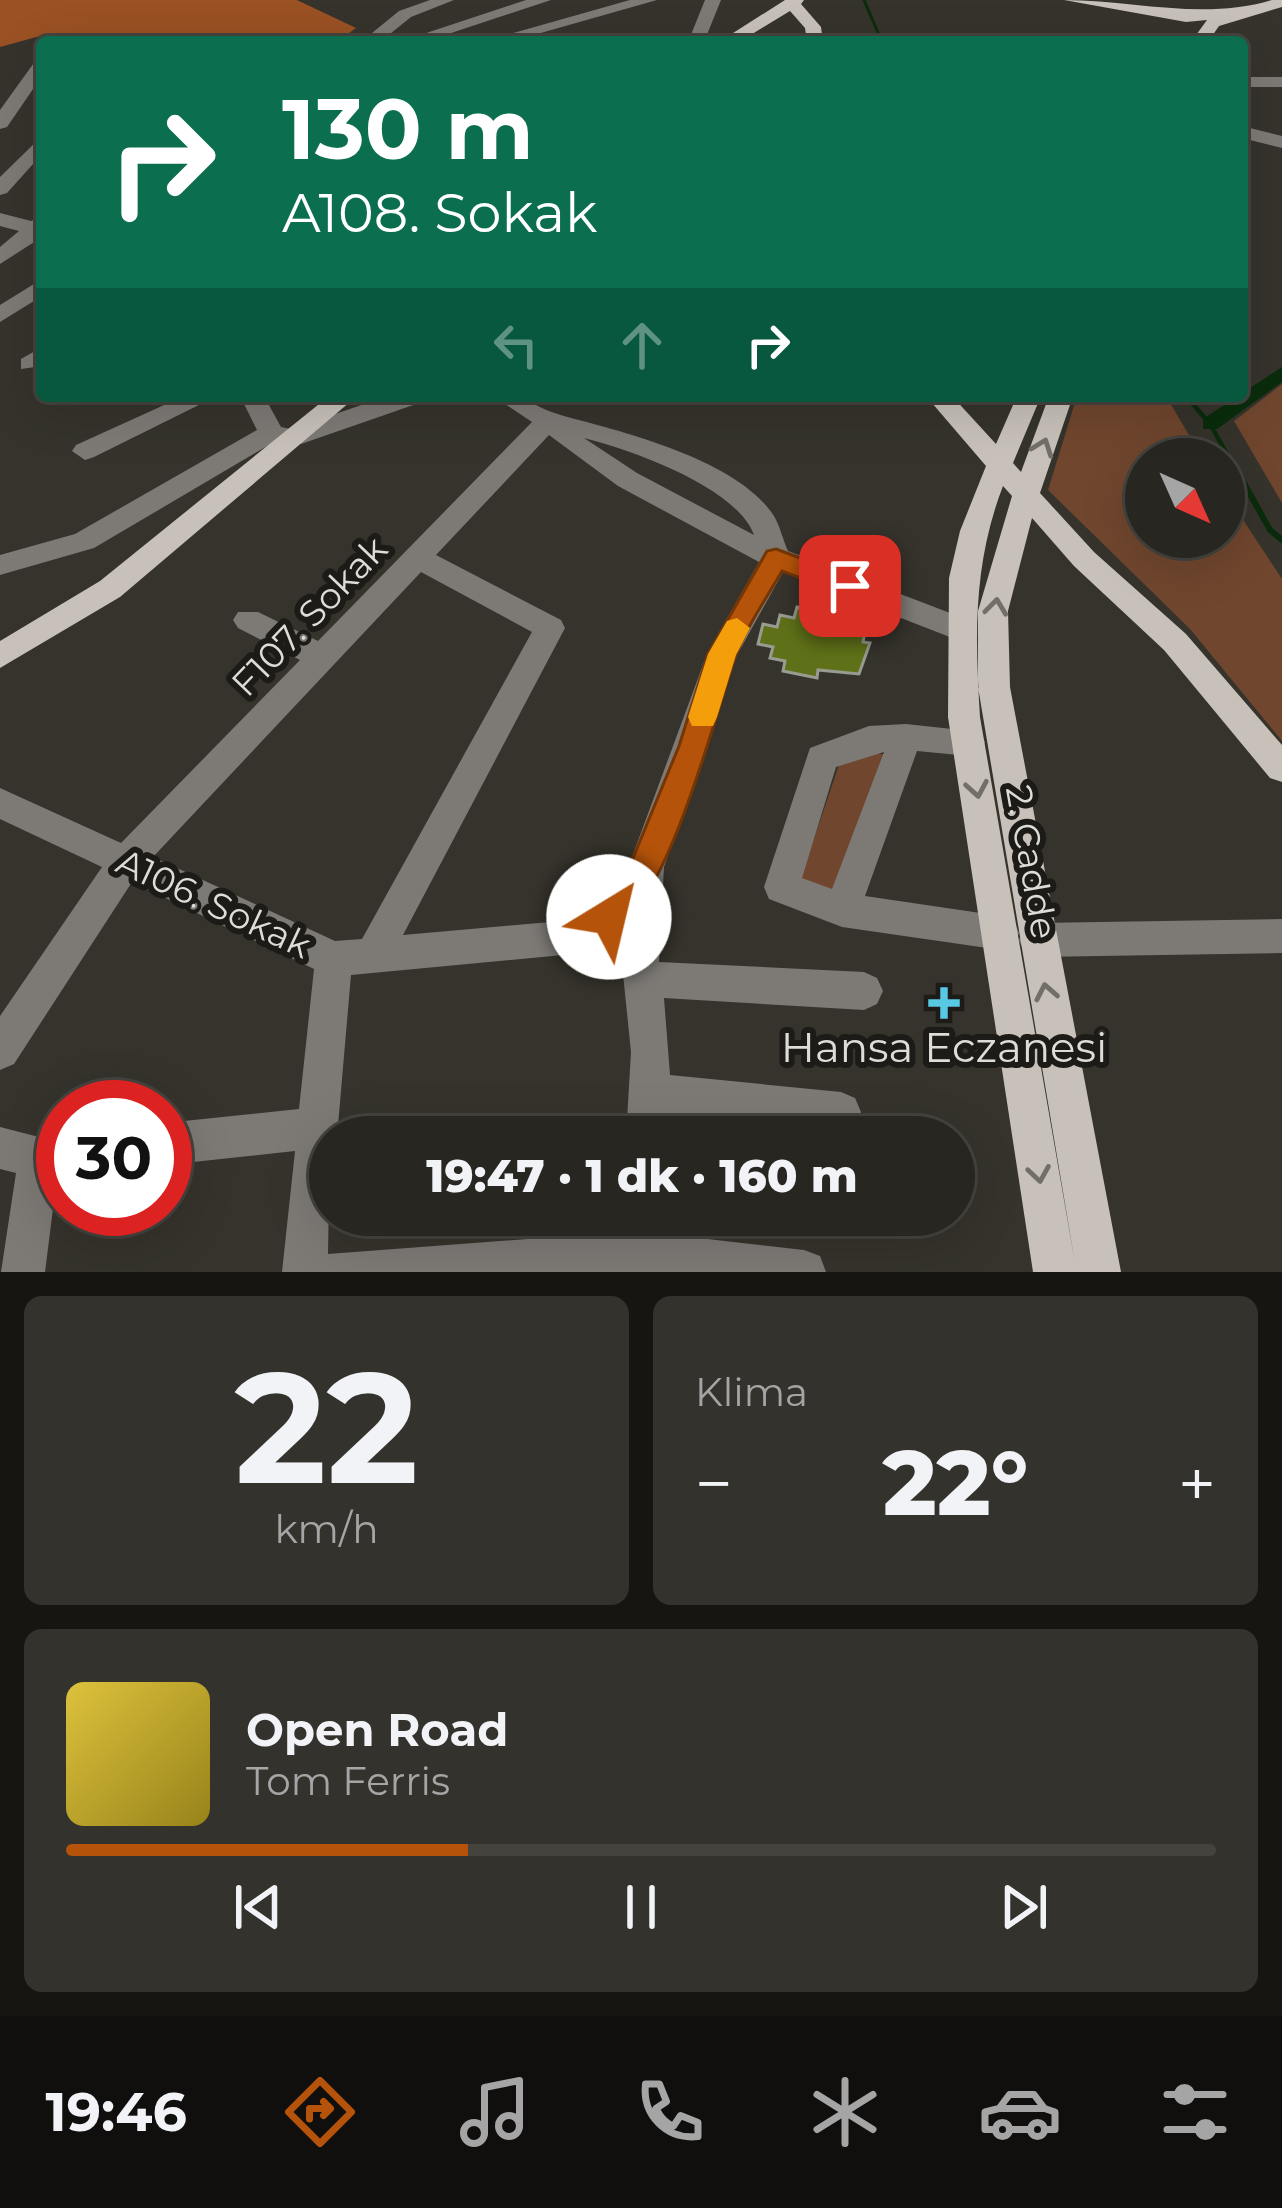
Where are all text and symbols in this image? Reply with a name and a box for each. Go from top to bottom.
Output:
text: 130 m [282,78,534,180]
icon: right [84,84,240,240]
text: A108. Sokak [282,180,597,246]
icon: left [483,312,549,378]
icon: ahead [609,312,675,378]
icon: right [735,312,801,378]
one-way arrow [1029,437,1053,458]
north arrow [1125,438,1245,558]
map controls [1125,438,1245,558]
street label: F107. Sokak [222,527,396,705]
pin [799,535,901,637]
icon: arrive [817,553,883,619]
one-way arrow [983,597,1009,616]
one-way arrow [963,779,988,799]
street label: 2. Cadde [997,782,1067,942]
street label: A106. Sokak [110,839,319,967]
position arrow [546,854,672,980]
one-way arrow [1035,982,1060,1002]
marker: Hansa Eczanesi [931,990,957,1016]
place label: Hansa Eczanesi [781,1021,1107,1073]
speed limit sign: 30 [36,1080,192,1236]
text: 19:47 · 1 dk · 160 m [426,1148,858,1203]
one-way arrow [1026,1164,1051,1184]
text: 22 [234,1332,419,1522]
text: Klima [695,1368,808,1416]
text: 22° [883,1428,1028,1538]
text: − [695,1443,733,1524]
text: + [1178,1443,1216,1524]
text: km/h [274,1505,379,1553]
text: Open Road [246,1702,508,1757]
text: Tom Ferris [246,1757,450,1805]
icon: previous [225,1874,291,1940]
icon: pause [608,1874,674,1940]
icon: next [991,1874,1057,1940]
icon: directions [278,2070,362,2154]
icon: music [453,2070,537,2154]
icon: phone [628,2070,712,2154]
icon: climate [803,2070,887,2154]
icon: car [978,2070,1062,2154]
icon: filters [1153,2070,1237,2154]
text: 19:46 [45,2079,187,2145]

